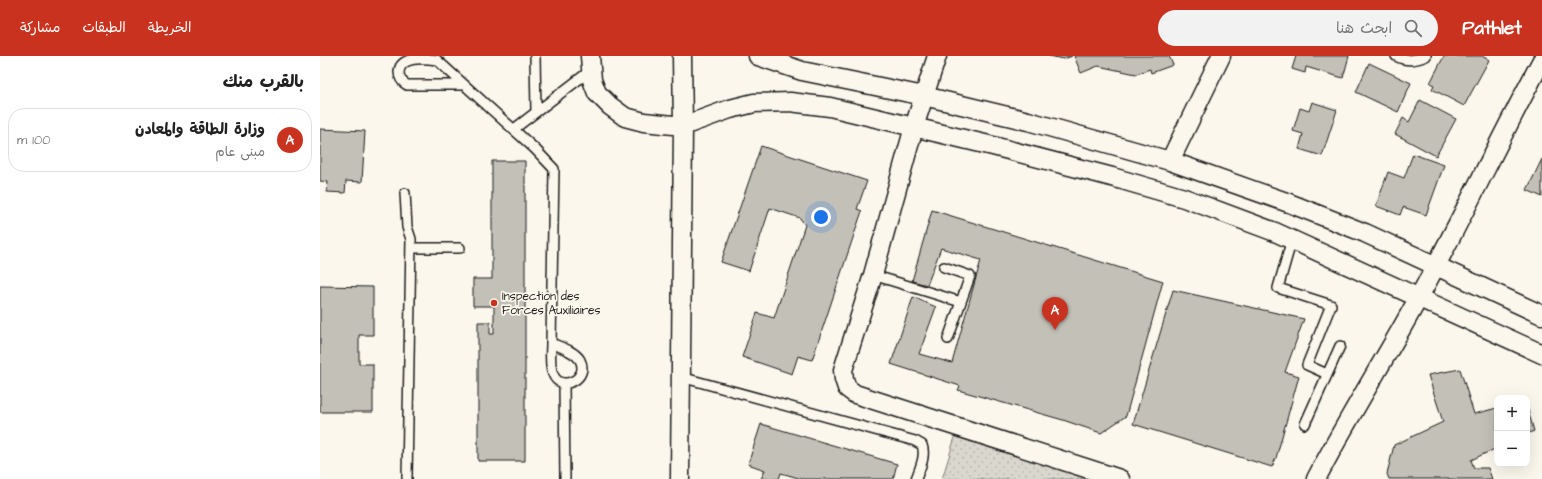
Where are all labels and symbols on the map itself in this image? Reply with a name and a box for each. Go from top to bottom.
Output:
your location [811,207,831,227]
place label: Inspection des Forces Auxiliaires [502,288,601,319]
pin: A [1042,297,1068,330]
marker: Inspection des Forces Auxiliaires [489,298,499,308]

